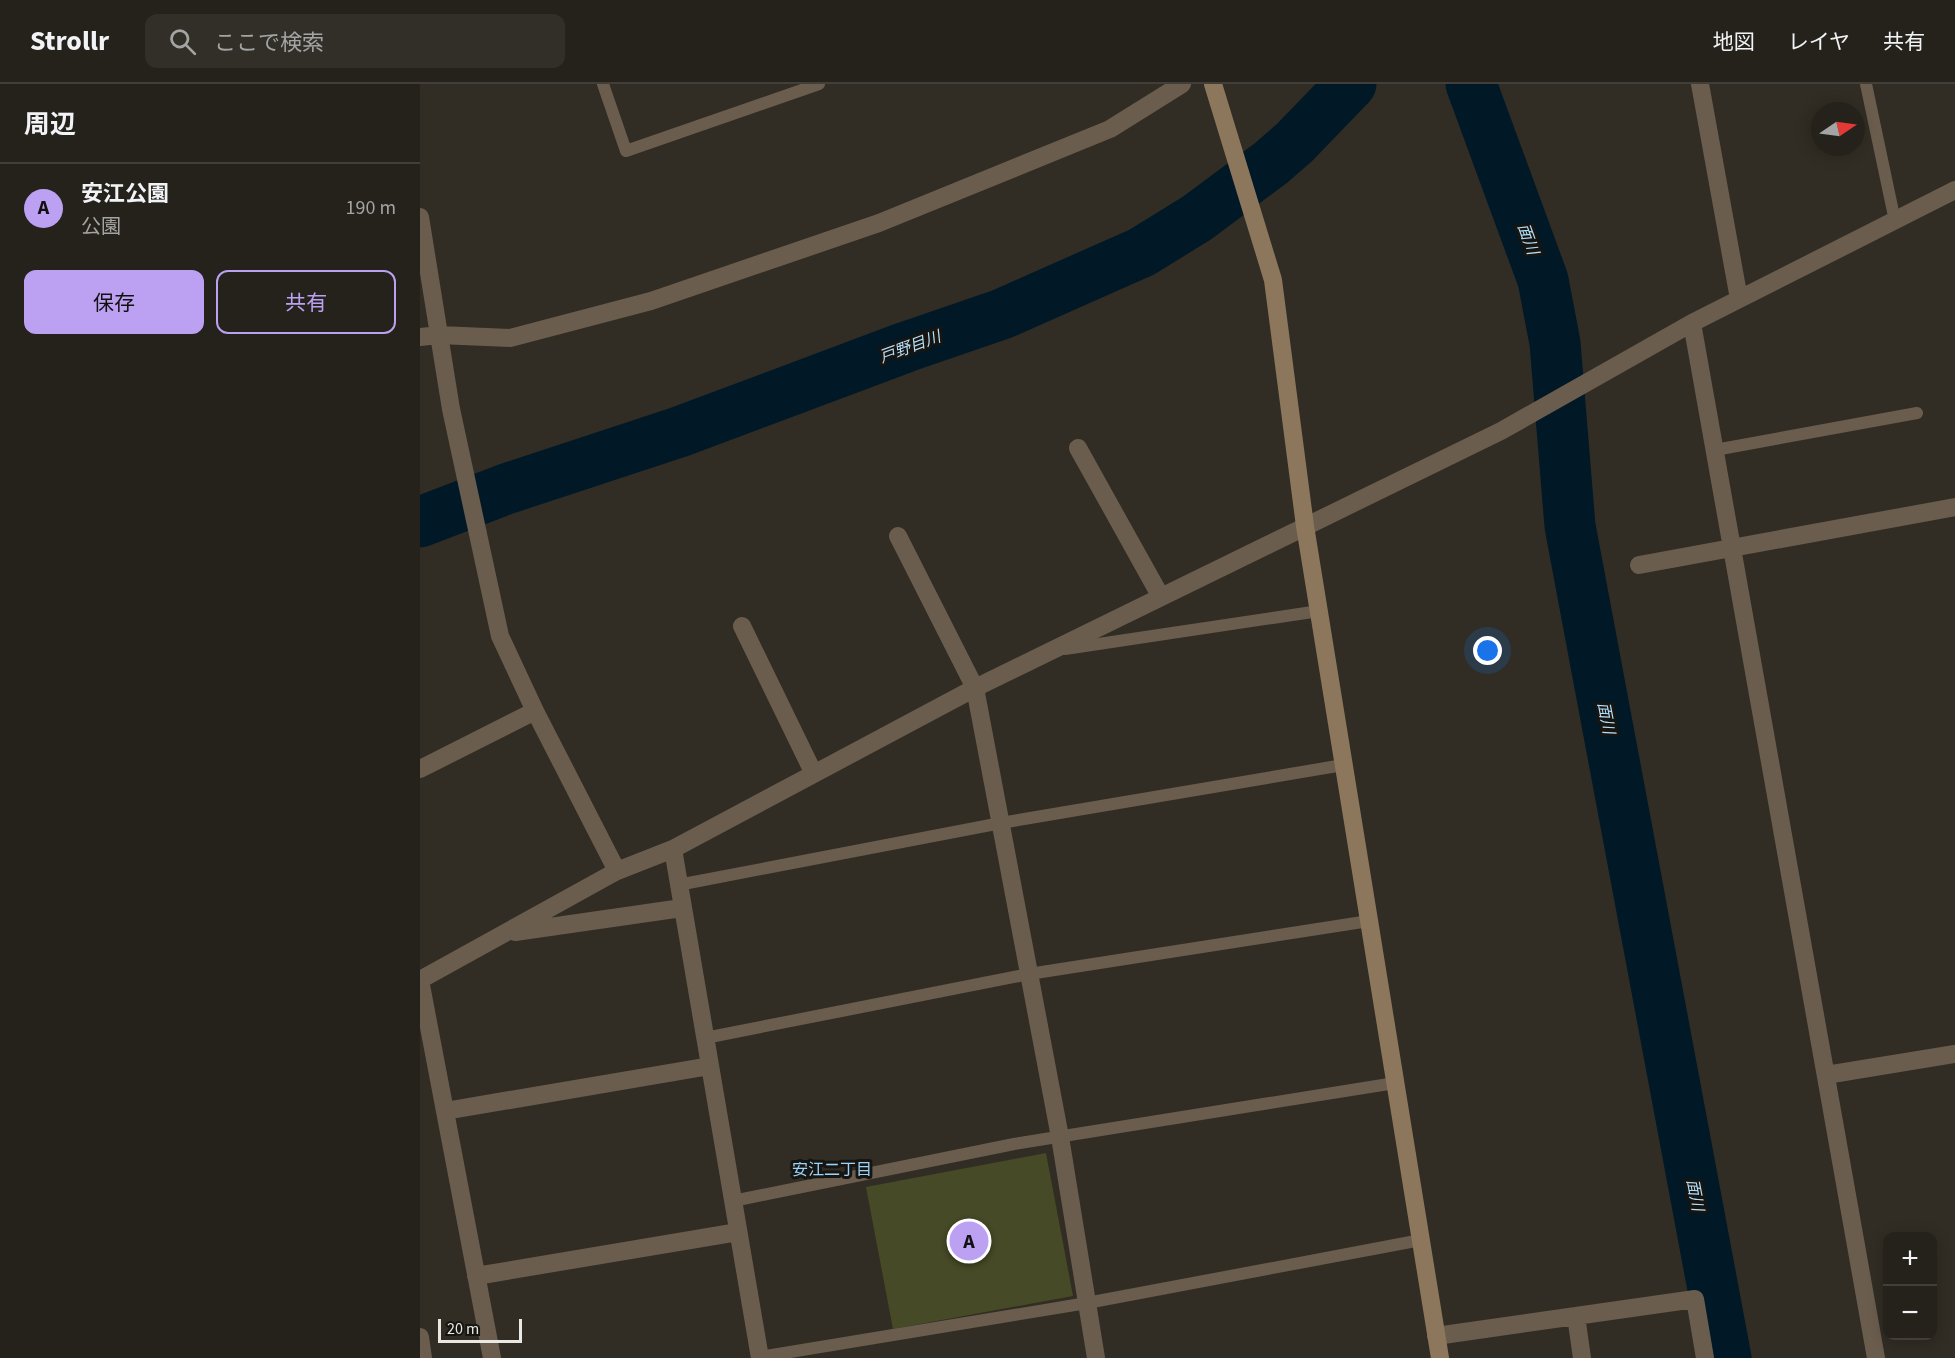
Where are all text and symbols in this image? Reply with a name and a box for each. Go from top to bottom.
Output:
search box [145,14,565,68]
text: Strollr [30,21,109,61]
icon: search [166,25,199,58]
text: ここで検索 [214,27,324,59]
text: 地図 [1713,27,1755,57]
text: レイヤ [1788,27,1850,57]
text: 共有 [1883,27,1925,57]
north arrow [1811,102,1865,156]
text: 周辺 [24,106,76,143]
text: 安江公園 [81,178,169,210]
text: A [38,194,49,222]
text: 190 m [346,194,396,222]
text: 公園 [81,213,121,241]
water label: 面川 [1512,220,1544,260]
button: 保存 [24,270,204,334]
button: 共有 [216,270,396,334]
water label: 戸野目川 [876,325,946,368]
your location [1473,636,1502,665]
water label: 面川 [1592,700,1620,738]
district label: 安江二丁目 [792,1159,872,1181]
water label: 面川 [1681,1177,1709,1215]
pin: A [950,1218,988,1264]
map controls [1883,1232,1937,1340]
button: + [1883,1232,1937,1286]
button: − [1883,1286,1937,1340]
scale bar [438,1316,522,1344]
text: 20 m [447,1318,479,1340]

